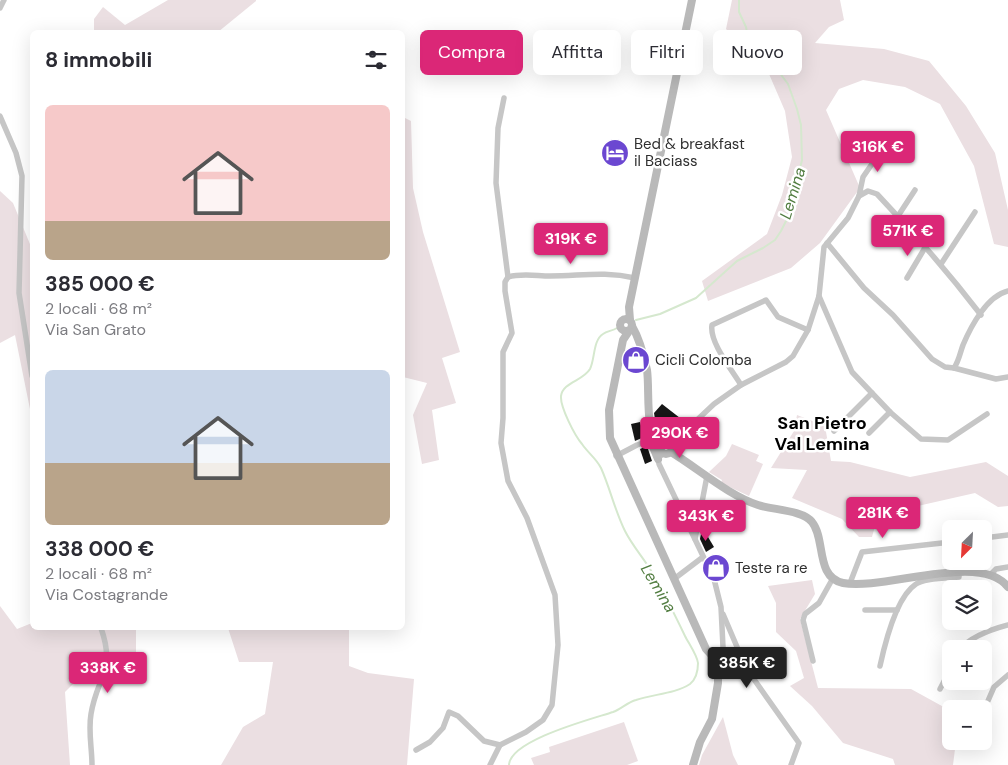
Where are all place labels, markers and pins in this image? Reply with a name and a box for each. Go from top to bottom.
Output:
pin: 316K € [837,130,919,173]
place label: Bed & breakfast il Baciass [634,134,745,171]
hotel icon: Bed & breakfast il Baciass [600,138,630,168]
pin: 571K € [867,214,949,257]
pin: 319K € [530,222,612,265]
shop icon: Cicli Colomba [621,345,651,375]
place label: Cicli Colomba [655,350,752,370]
pin: 290K € [639,416,721,459]
pin: 281K € [842,496,924,539]
pin: 343K € [665,500,747,542]
shop icon: Teste ra re [701,553,731,583]
place label: Teste ra re [735,558,807,578]
pin: 385K € [706,646,788,689]
pin: 338K € [67,652,149,694]

